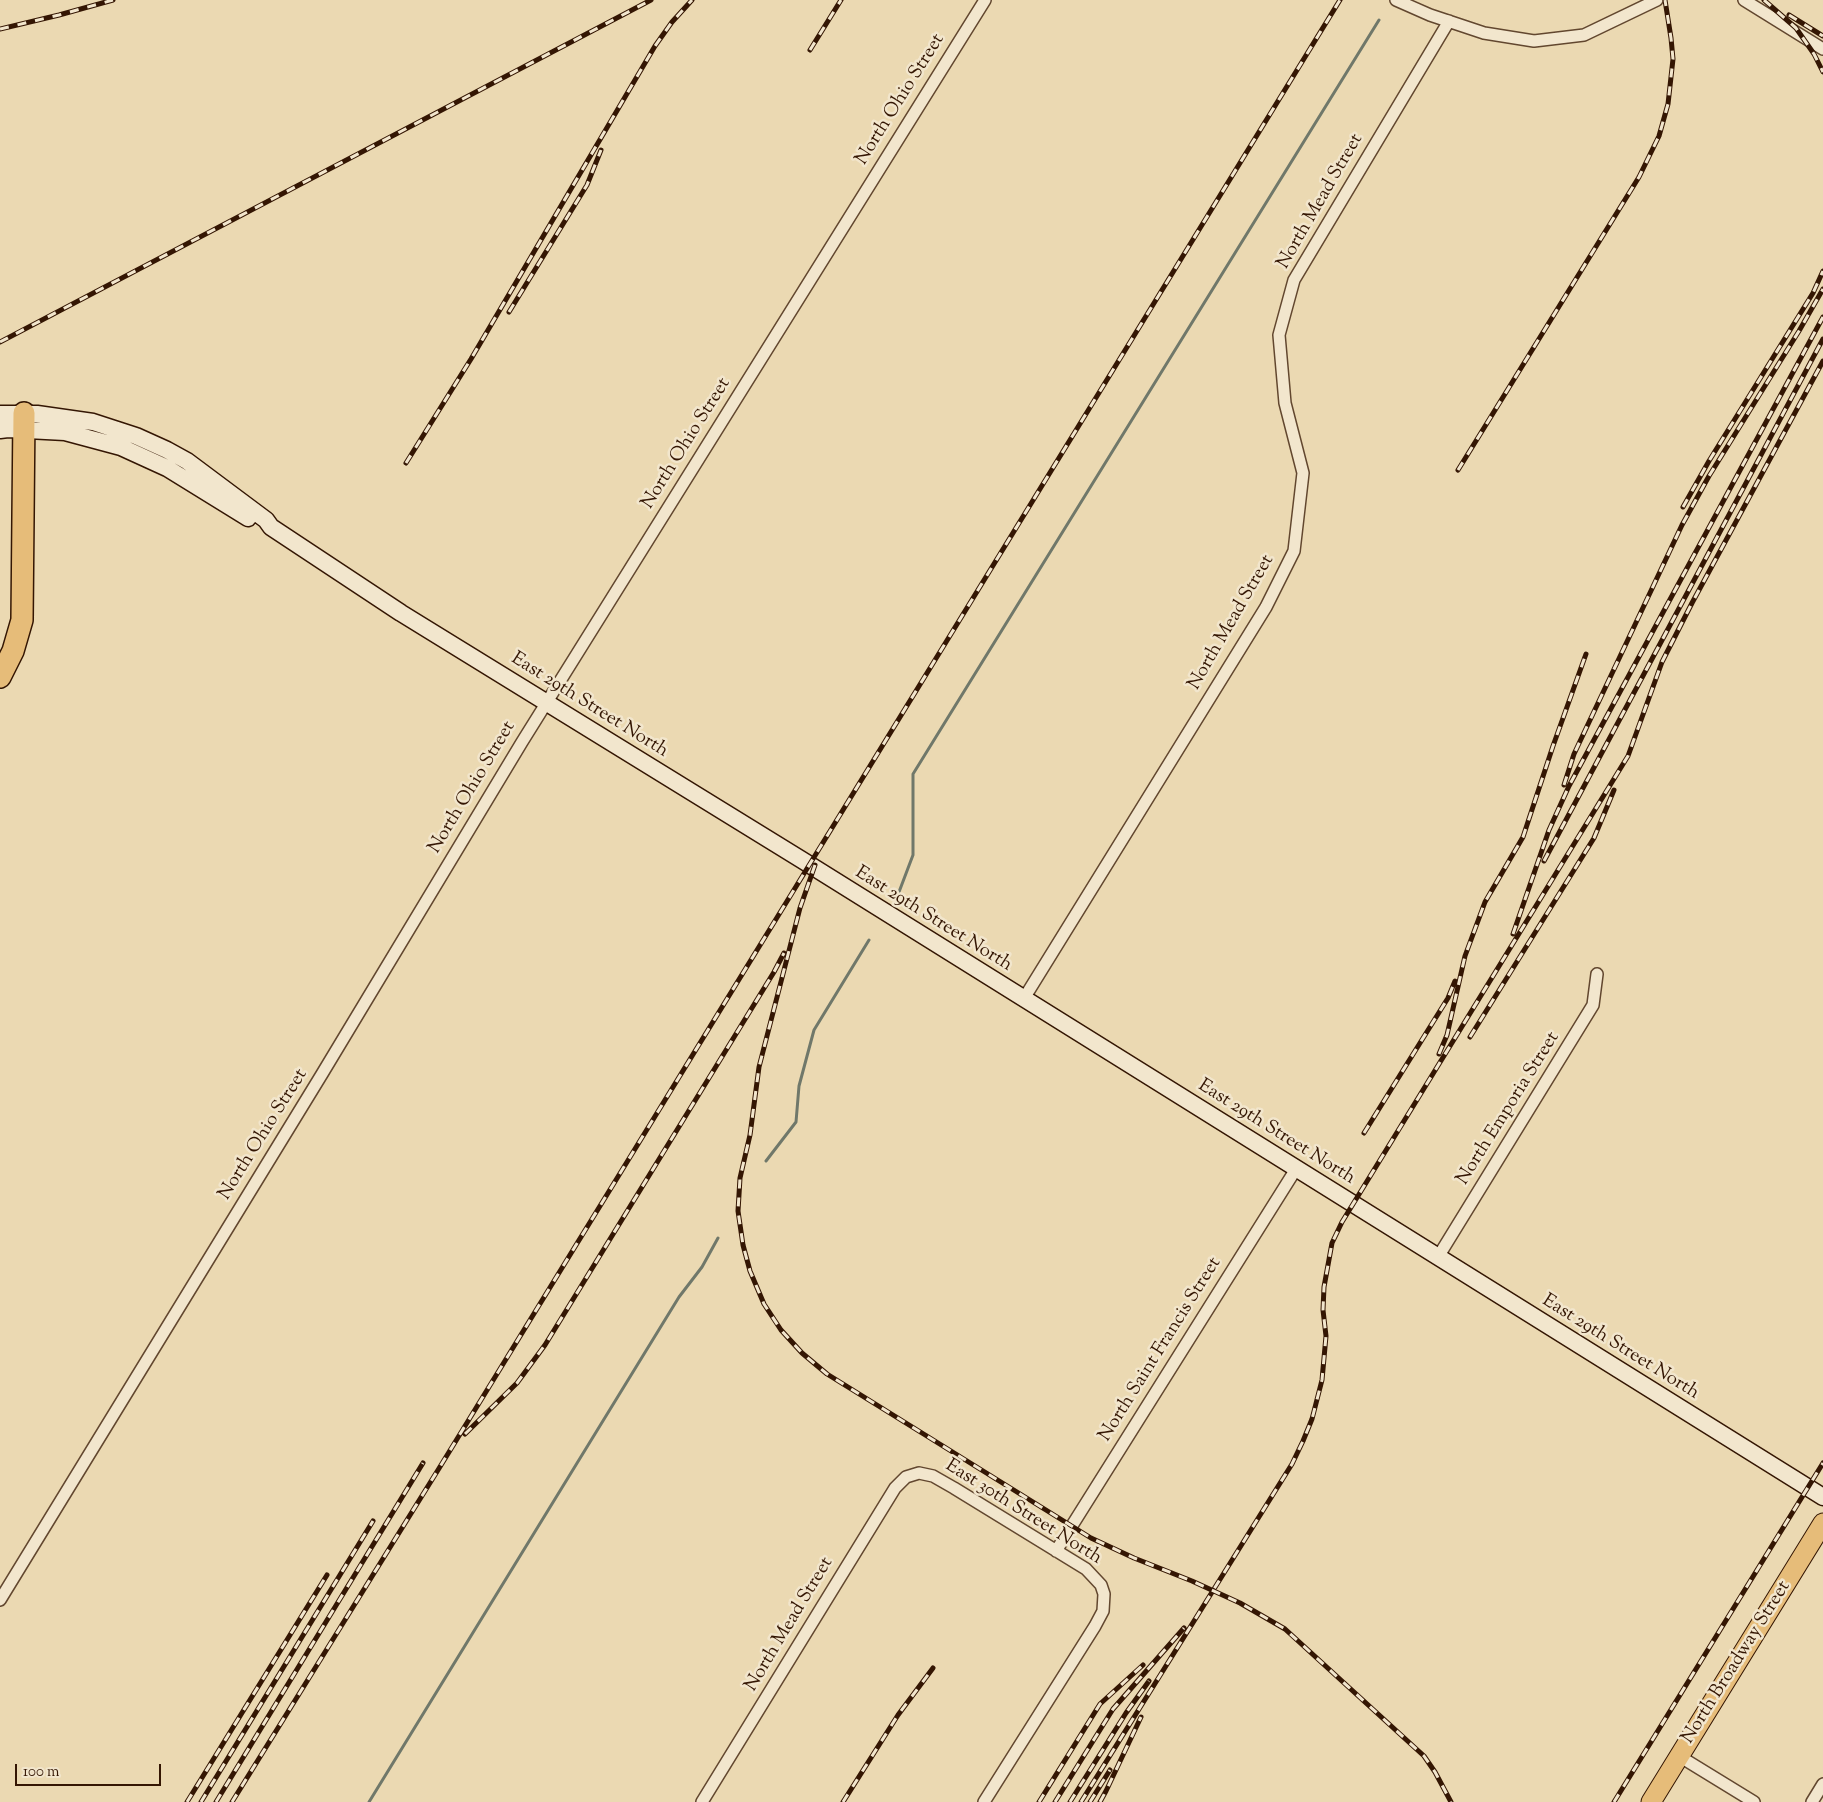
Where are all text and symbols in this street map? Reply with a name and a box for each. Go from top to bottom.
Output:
street label: North Ohio Street [852,30,950,170]
street label: North Mead Street [1273,130,1369,274]
street label: North Ohio Street [638,374,736,514]
street label: North Mead Street [1184,551,1280,695]
street label: East 29th Street North [506,648,672,764]
street label: North Ohio Street [425,718,521,858]
street label: East 29th Street North [850,862,1016,978]
street label: North Emporia Street [1453,1028,1565,1190]
street label: North Ohio Street [215,1065,313,1205]
street label: East 29th Street North [1193,1075,1359,1191]
street label: North Saint Francis Street [1095,1254,1227,1446]
street label: East 29th Street North [1537,1290,1703,1406]
street label: East 30th Street North [940,1455,1106,1571]
street label: North Mead Street [741,1554,839,1696]
street label: North Broadway Street [1678,1577,1796,1749]
scale bar [18,1754,164,1786]
text: 100 m [23,1762,59,1783]

